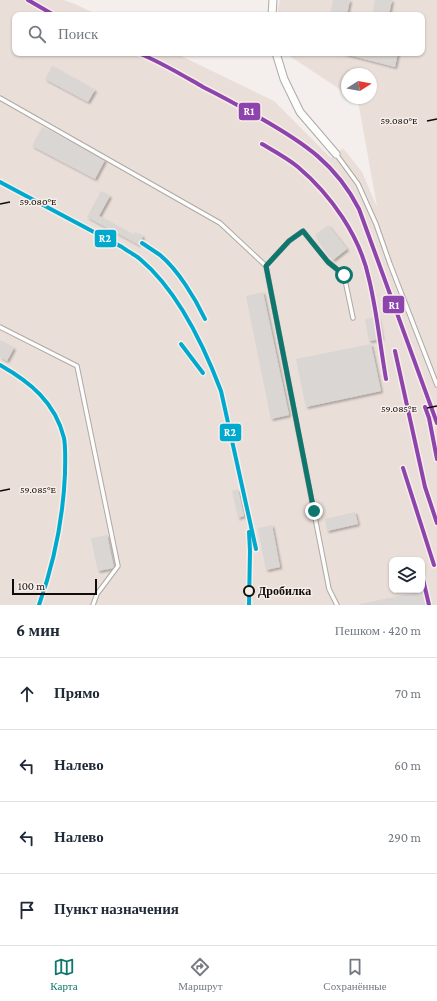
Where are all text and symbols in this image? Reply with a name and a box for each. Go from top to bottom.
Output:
search box [12,12,425,56]
icon: search [26,23,48,45]
text: Поиск [58,26,98,42]
north arrow [341,68,377,104]
line badge: R1 [238,102,261,121]
text: R1 [244,105,254,117]
text: 59.080°E [380,115,418,126]
text: 59.080°E [19,196,57,207]
line badge: R2 [94,229,117,248]
text: R2 [99,232,112,244]
route start [335,266,353,284]
line badge: R1 [382,295,405,314]
text: R1 [389,299,399,311]
text: 59.085°E [381,403,418,414]
line badge: R2 [219,423,242,442]
text: R2 [224,426,237,438]
text: 59.085°E [20,484,57,495]
route end [305,502,323,520]
map controls [389,557,425,593]
button: layers [389,557,425,593]
scale bar [12,577,97,596]
text: 100 m [18,580,45,592]
place label: Дробилка [258,584,311,598]
marker: Дробилка [243,585,255,597]
text: 6 мин [16,621,60,640]
text: Пешком · 420 m [335,623,421,638]
icon: ahead [16,683,38,705]
text: Прямо [54,685,100,701]
text: 70 m [395,686,421,701]
icon: left [16,755,38,777]
text: Налево [54,757,104,773]
text: 60 m [394,758,421,773]
icon: left [16,827,38,849]
text: Налево [54,829,104,845]
text: 290 m [388,830,421,845]
icon: arrive [16,899,38,921]
text: Пункт назначения [54,901,179,917]
tab: Карта [50,956,78,992]
tab: Маршрут [178,956,223,992]
tab: Сохранённые [323,956,387,992]

